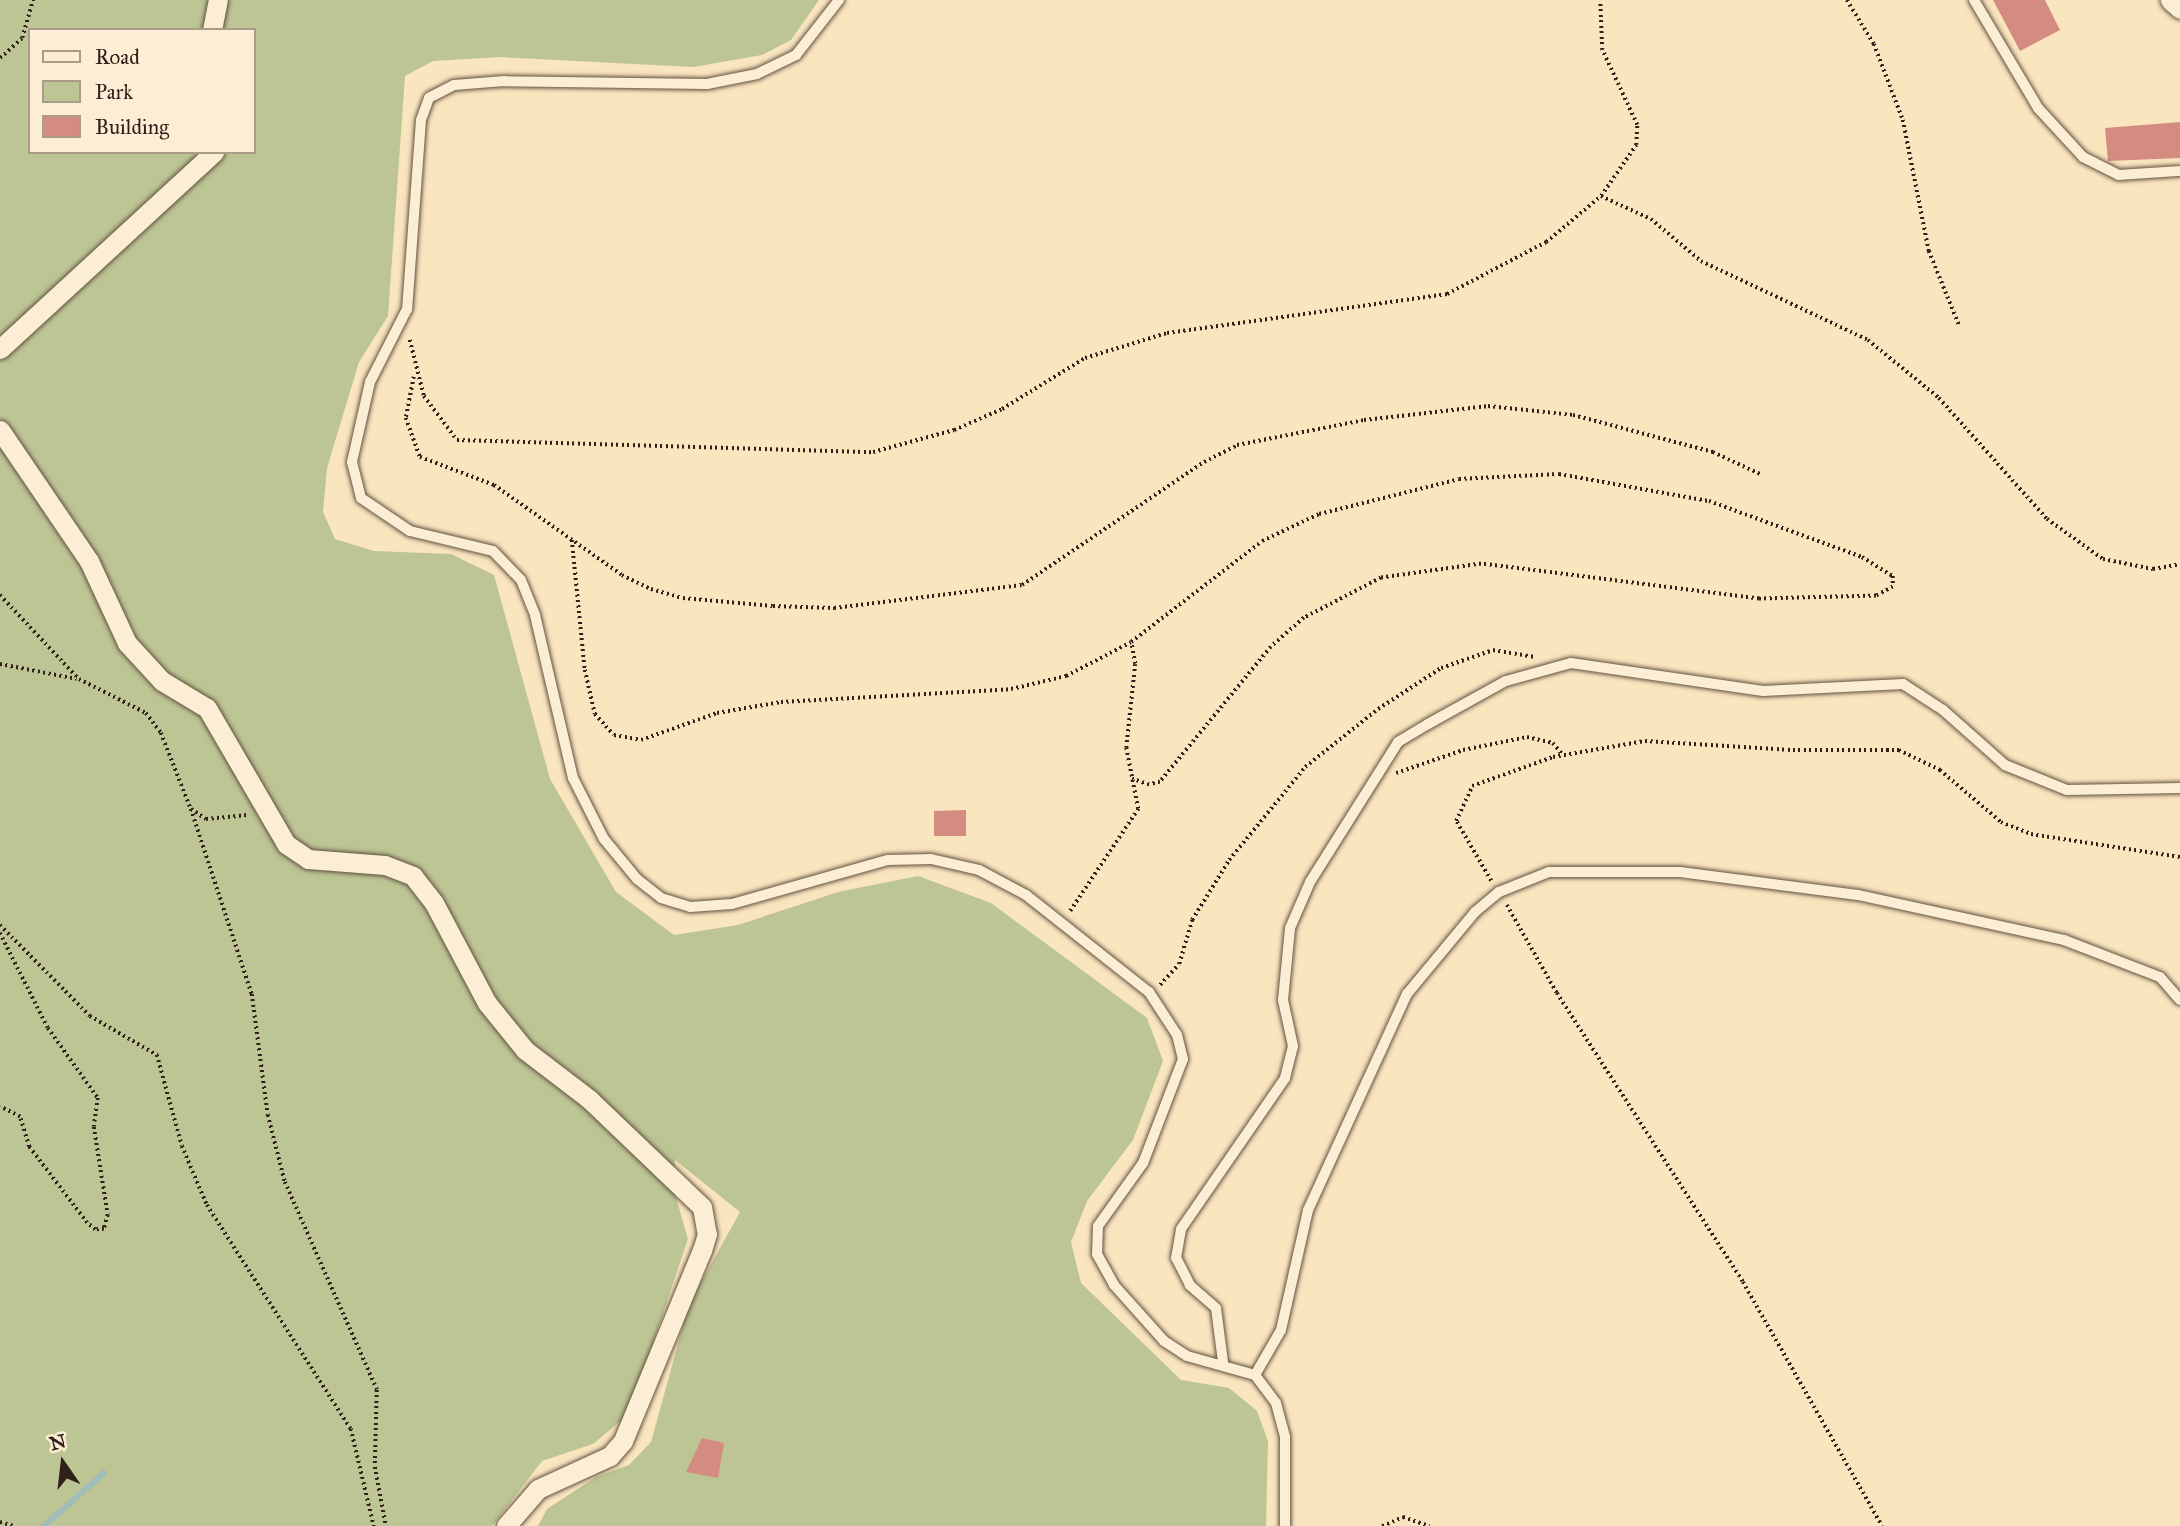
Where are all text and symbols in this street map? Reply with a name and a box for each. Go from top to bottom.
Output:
legend [28,28,256,154]
text: Road [95,44,140,70]
text: Park [95,79,133,105]
text: Building [95,114,169,140]
north arrow [28,1428,98,1498]
text: N [47,1429,68,1455]

